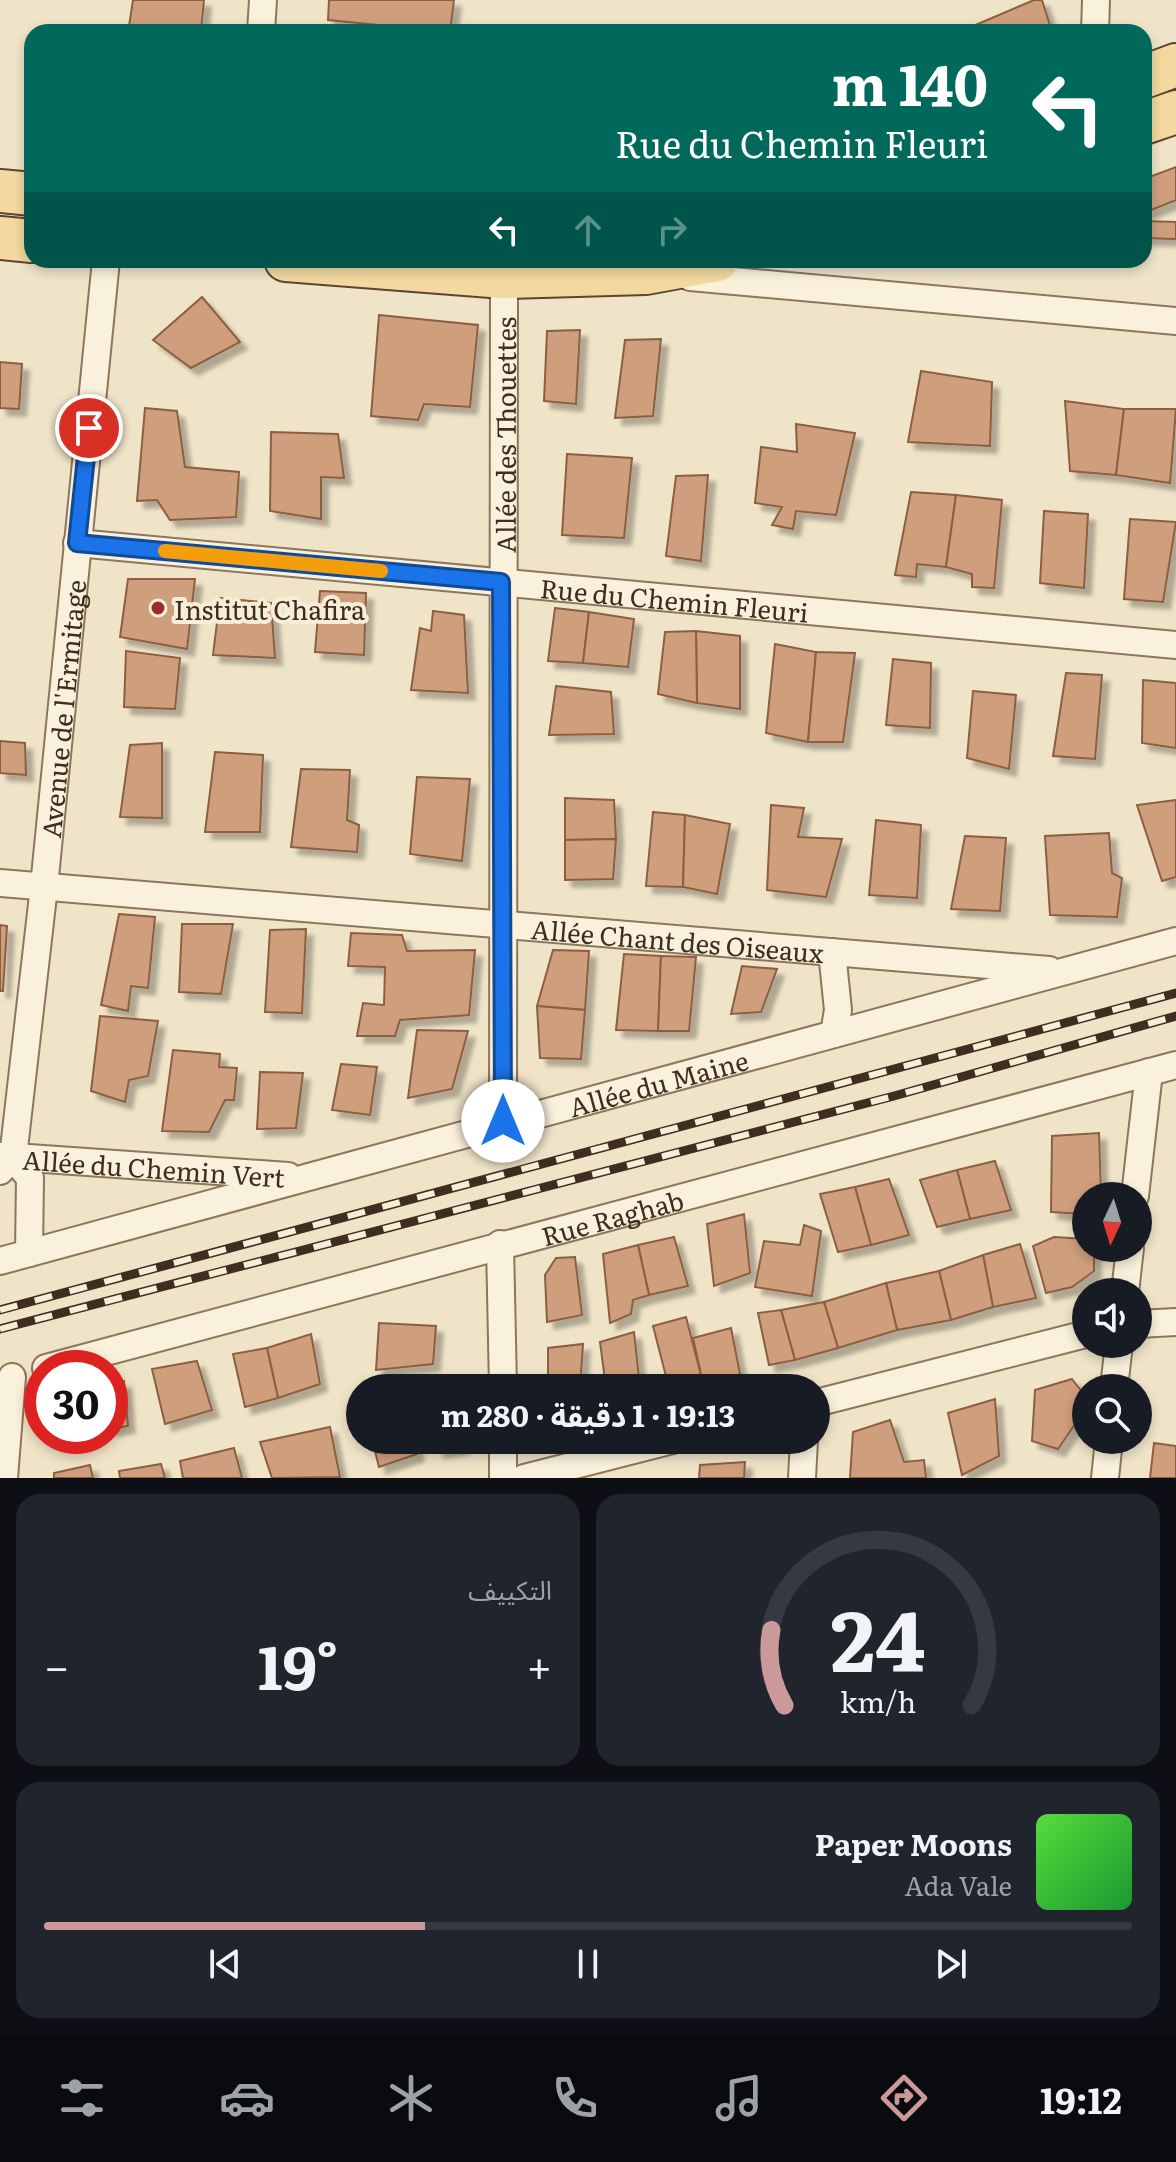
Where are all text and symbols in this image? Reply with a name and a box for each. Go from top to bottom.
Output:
text: 140 m [832,40,988,123]
icon: left [1016,56,1120,160]
text: Rue du Chemin Fleuri [615,116,988,169]
icon: left [482,208,526,252]
icon: ahead [566,208,610,252]
icon: right [650,208,694,252]
street label: Allée des Thouettes [484,317,523,553]
pin [55,394,123,462]
icon: arrive [67,406,111,450]
street label: Rue du Chemin Fleuri [538,567,811,630]
street label: Avenue de l'Ermitage [29,578,94,840]
place label: Institut Chafira [174,589,365,628]
marker: Institut Chafira [149,599,167,617]
street label: Allée Chant des Oiseaux [530,908,826,971]
street label: Allée du Maine [564,1039,752,1125]
position arrow [461,1079,545,1163]
street label: Allée du Chemin Vert [21,1138,287,1195]
street label: Rue Raghab [537,1179,687,1254]
north arrow [1072,1182,1152,1262]
map controls [1072,1182,1152,1454]
button: sound [1072,1278,1152,1358]
speed limit sign: 30 [24,1350,128,1454]
button: search [1072,1374,1152,1454]
text: 19:13 · 1 دقيقة · 280 m [441,1392,735,1436]
text: التكييف [468,1569,552,1608]
text: 24 [831,1574,925,1698]
text: 19° [258,1619,338,1708]
text: − [44,1631,70,1697]
text: + [526,1631,552,1697]
text: km/h [840,1679,916,1722]
text: Paper Moons [815,1821,1012,1865]
text: Ada Vale [905,1865,1012,1904]
icon: previous [203,1942,247,1986]
icon: pause [566,1942,610,1986]
icon: next [929,1942,973,1986]
icon: filters [54,2070,110,2126]
icon: car [219,2070,275,2126]
icon: climate [383,2070,439,2126]
icon: phone [547,2070,603,2126]
icon: music [711,2070,767,2126]
icon: directions [876,2070,932,2126]
text: 19:12 [1040,2072,1122,2125]

